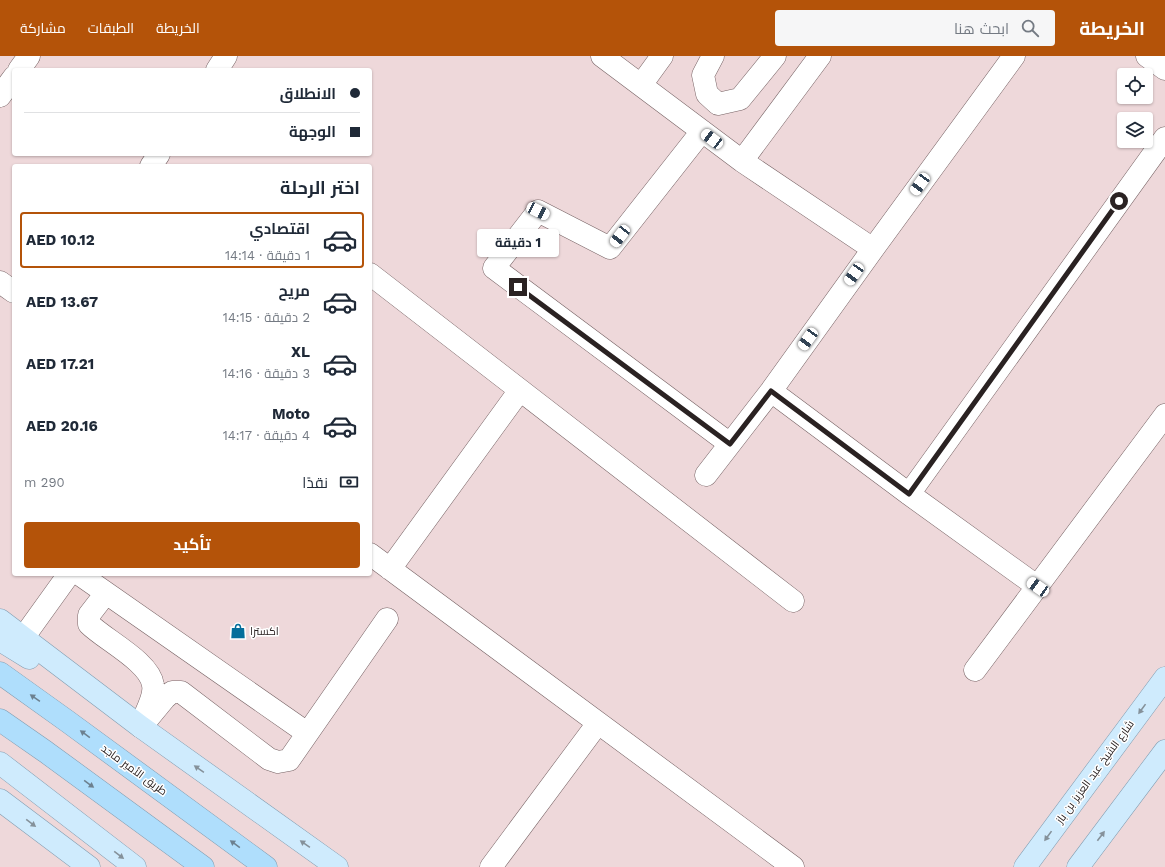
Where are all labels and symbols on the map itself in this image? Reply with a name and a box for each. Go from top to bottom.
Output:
car [699,127,725,151]
car [908,171,932,197]
route start [1110,192,1128,210]
car [525,200,551,222]
car [608,223,632,249]
callout: 1 دقيقة [477,229,559,257]
car [842,261,866,287]
route end [509,278,527,296]
car [796,326,820,352]
car [1025,575,1051,599]
shop icon: اكسترا [229,622,247,640]
place label: اكسترا [250,625,279,638]
one-way arrow [29,694,40,702]
one-way arrow [1138,704,1146,714]
street label: شارع الشيخ عبد العزيز بن باز [1053,718,1138,828]
one-way arrow [80,730,90,738]
street label: طريق الأمير ماجد [98,742,170,798]
one-way arrow [194,765,205,773]
one-way arrow [84,779,95,788]
one-way arrow [26,819,37,828]
one-way arrow [1097,830,1105,841]
one-way arrow [1044,831,1052,842]
one-way arrow [230,840,240,848]
one-way arrow [300,840,310,848]
one-way arrow [114,851,125,860]

